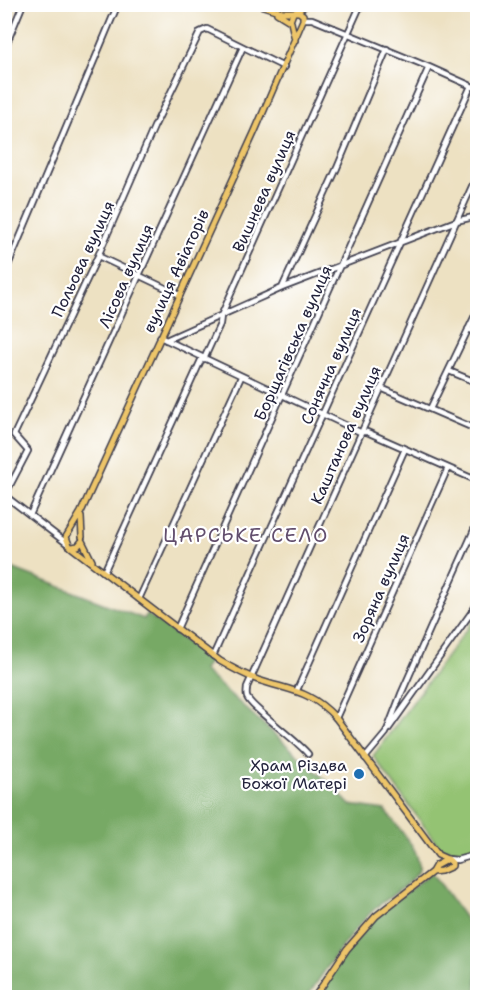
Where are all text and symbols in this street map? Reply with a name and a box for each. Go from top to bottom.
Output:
street label: Вишнева вулиця [228,127,300,255]
street label: Польова вулиця [47,197,119,321]
street label: вулиця Авіаторів [138,206,214,336]
street label: Лісова вулиця [94,221,158,331]
street label: Борщагівська вулиця [249,262,337,424]
street label: Сонячна вулиця [296,304,366,428]
street label: Каштанова вулиця [306,362,386,508]
district label: ЦАРСЬКЕ СЕЛО [163,522,329,548]
street label: Зоряна вулиця [348,530,414,646]
place label: Храм Різдва Божої Матері [241,755,347,794]
marker: Храм Різдва Божої Матері [352,767,366,781]

